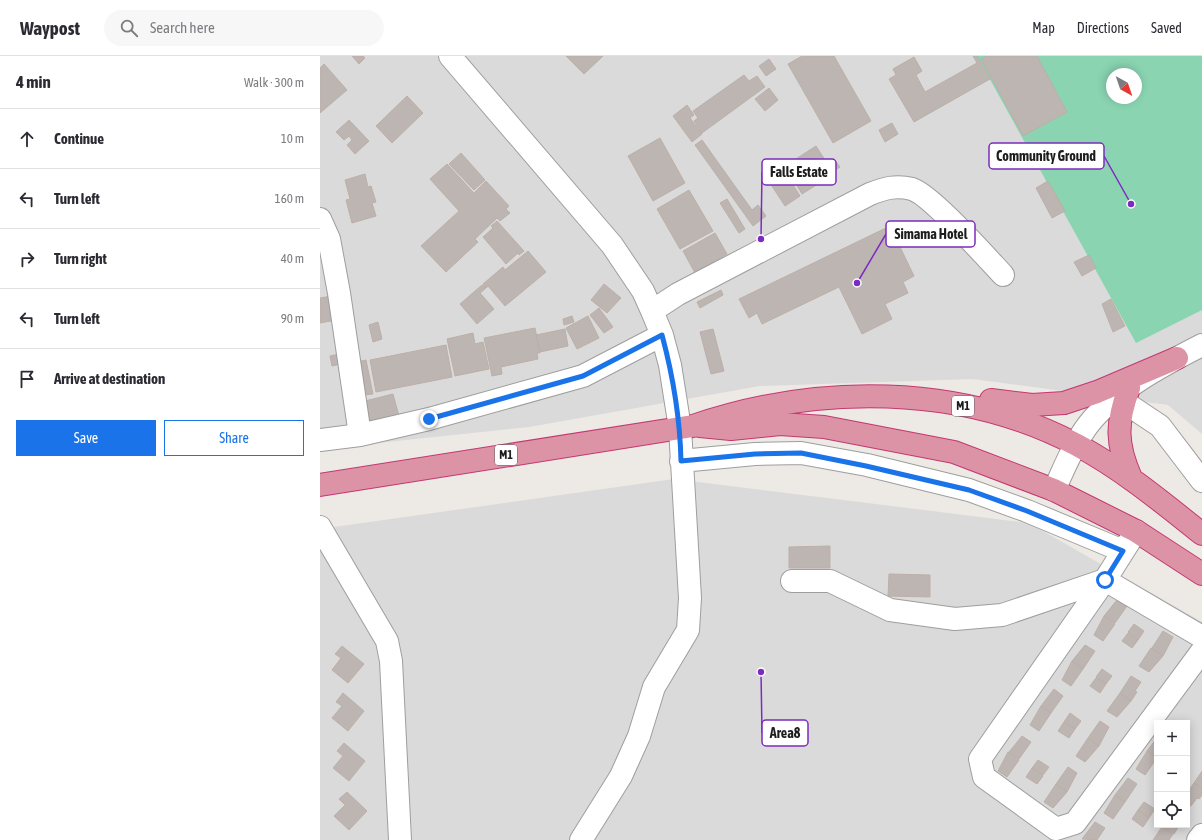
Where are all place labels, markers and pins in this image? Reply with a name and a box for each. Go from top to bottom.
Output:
callout: Community Ground [989,143,1104,169]
callout: Falls Estate [762,159,836,185]
callout: Simama Hotel [886,221,975,247]
callout: Area8 [762,720,808,746]

